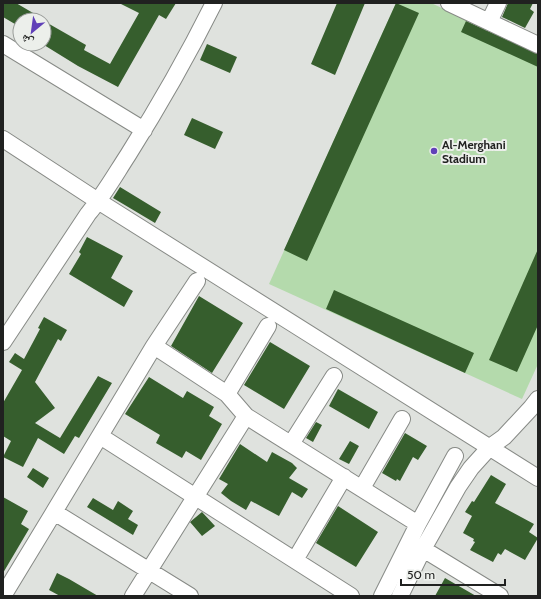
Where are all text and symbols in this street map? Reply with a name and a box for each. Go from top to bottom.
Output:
north arrow [12,12,52,52]
text: ش [18,31,36,50]
place label: Al-Merghani Stadium [442,137,506,166]
marker: Al-Merghani Stadium [429,146,439,156]
scale bar [401,561,505,587]
text: 50 m [407,567,435,582]

